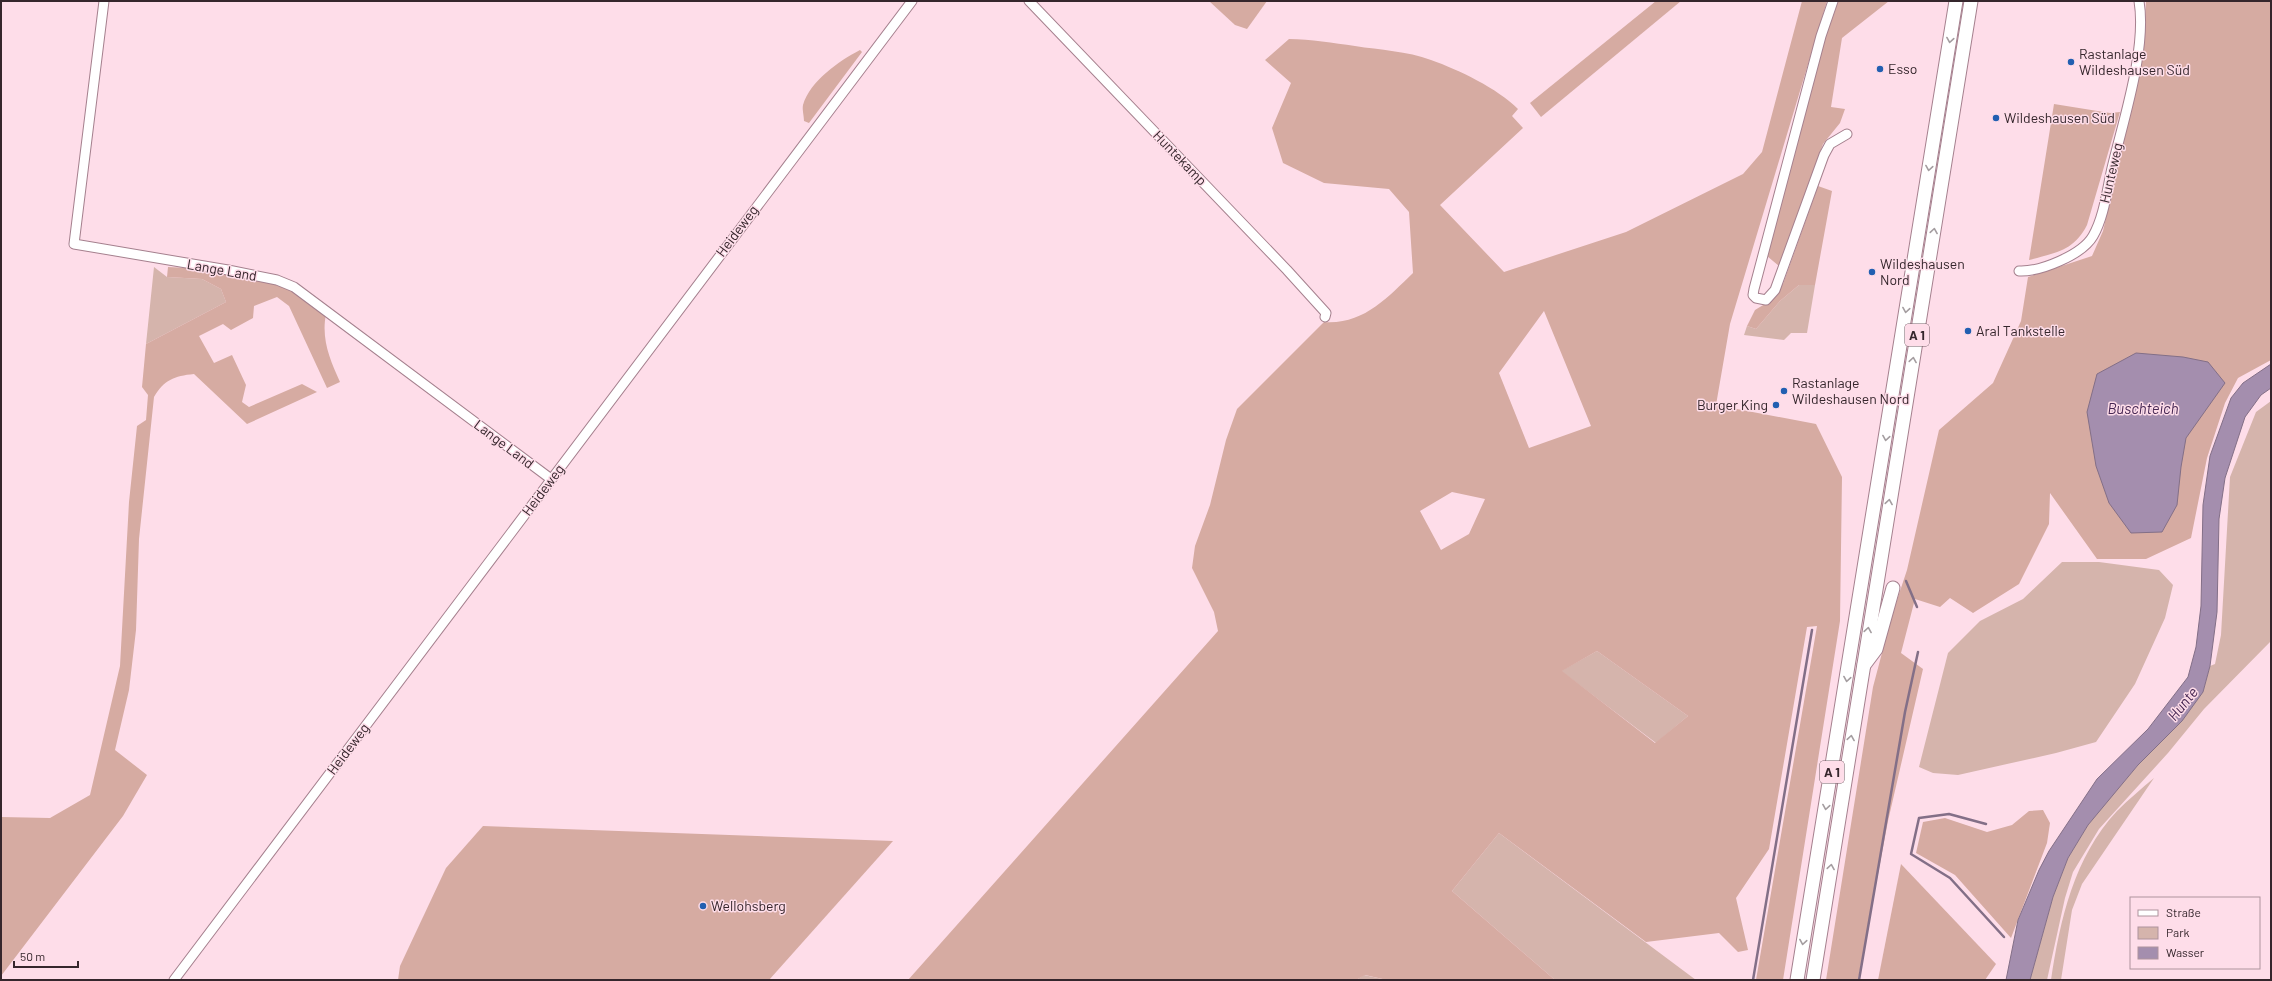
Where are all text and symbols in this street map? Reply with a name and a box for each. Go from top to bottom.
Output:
one-way arrow [1946,36,1955,43]
place label: Rastanlage Wildeshausen Süd [2079,45,2190,78]
marker: Rastanlage Wildeshausen Süd [2066,57,2076,67]
place label: Esso [1888,60,1917,77]
marker: Esso [1875,64,1885,74]
place label: Wildeshausen Süd [2004,109,2115,126]
marker: Wildeshausen Süd [1991,113,2001,123]
street label: Huntekamp [1150,127,1211,189]
street label: Hunteweg [2095,141,2126,205]
one-way arrow [1925,165,1934,171]
street label: Heideweg [712,202,761,260]
one-way arrow [1929,228,1938,234]
street label: Lange Land [186,255,258,284]
place label: Wildeshausen Nord [1880,255,1965,288]
marker: Wildeshausen Nord [1867,267,1877,277]
one-way arrow [1902,307,1911,313]
place label: Aral Tankstelle [1976,322,2065,339]
road number: A 1 [1905,324,1929,346]
marker: Aral Tankstelle [1963,326,1973,336]
one-way arrow [1908,357,1917,363]
place label: Rastanlage Wildeshausen Nord [1792,374,1909,407]
marker: Rastanlage Wildeshausen Nord [1779,386,1789,396]
place label: Burger King [1697,396,1768,413]
water label: Buschteich [2107,399,2179,417]
marker: Burger King [1771,400,1781,410]
street label: Lange Land [471,416,538,472]
one-way arrow [1882,435,1891,442]
street label: Heideweg [518,461,567,519]
one-way arrow [1885,499,1893,505]
one-way arrow [1864,627,1872,633]
one-way arrow [1843,676,1852,682]
water label: Hunte [2163,683,2201,724]
street label: Heideweg [323,720,372,778]
one-way arrow [1846,735,1855,742]
road number: A 1 [1820,761,1844,783]
one-way arrow [1822,804,1831,810]
one-way arrow [1826,864,1835,870]
place label: Wellohsberg [711,897,786,914]
legend [2130,897,2260,969]
marker: Wellohsberg [698,901,708,911]
text: Straße [2166,905,2201,919]
text: Park [2166,925,2190,939]
one-way arrow [1800,939,1808,945]
scale bar [14,943,78,969]
text: Wasser [2166,945,2205,959]
text: 50 m [20,949,45,963]

